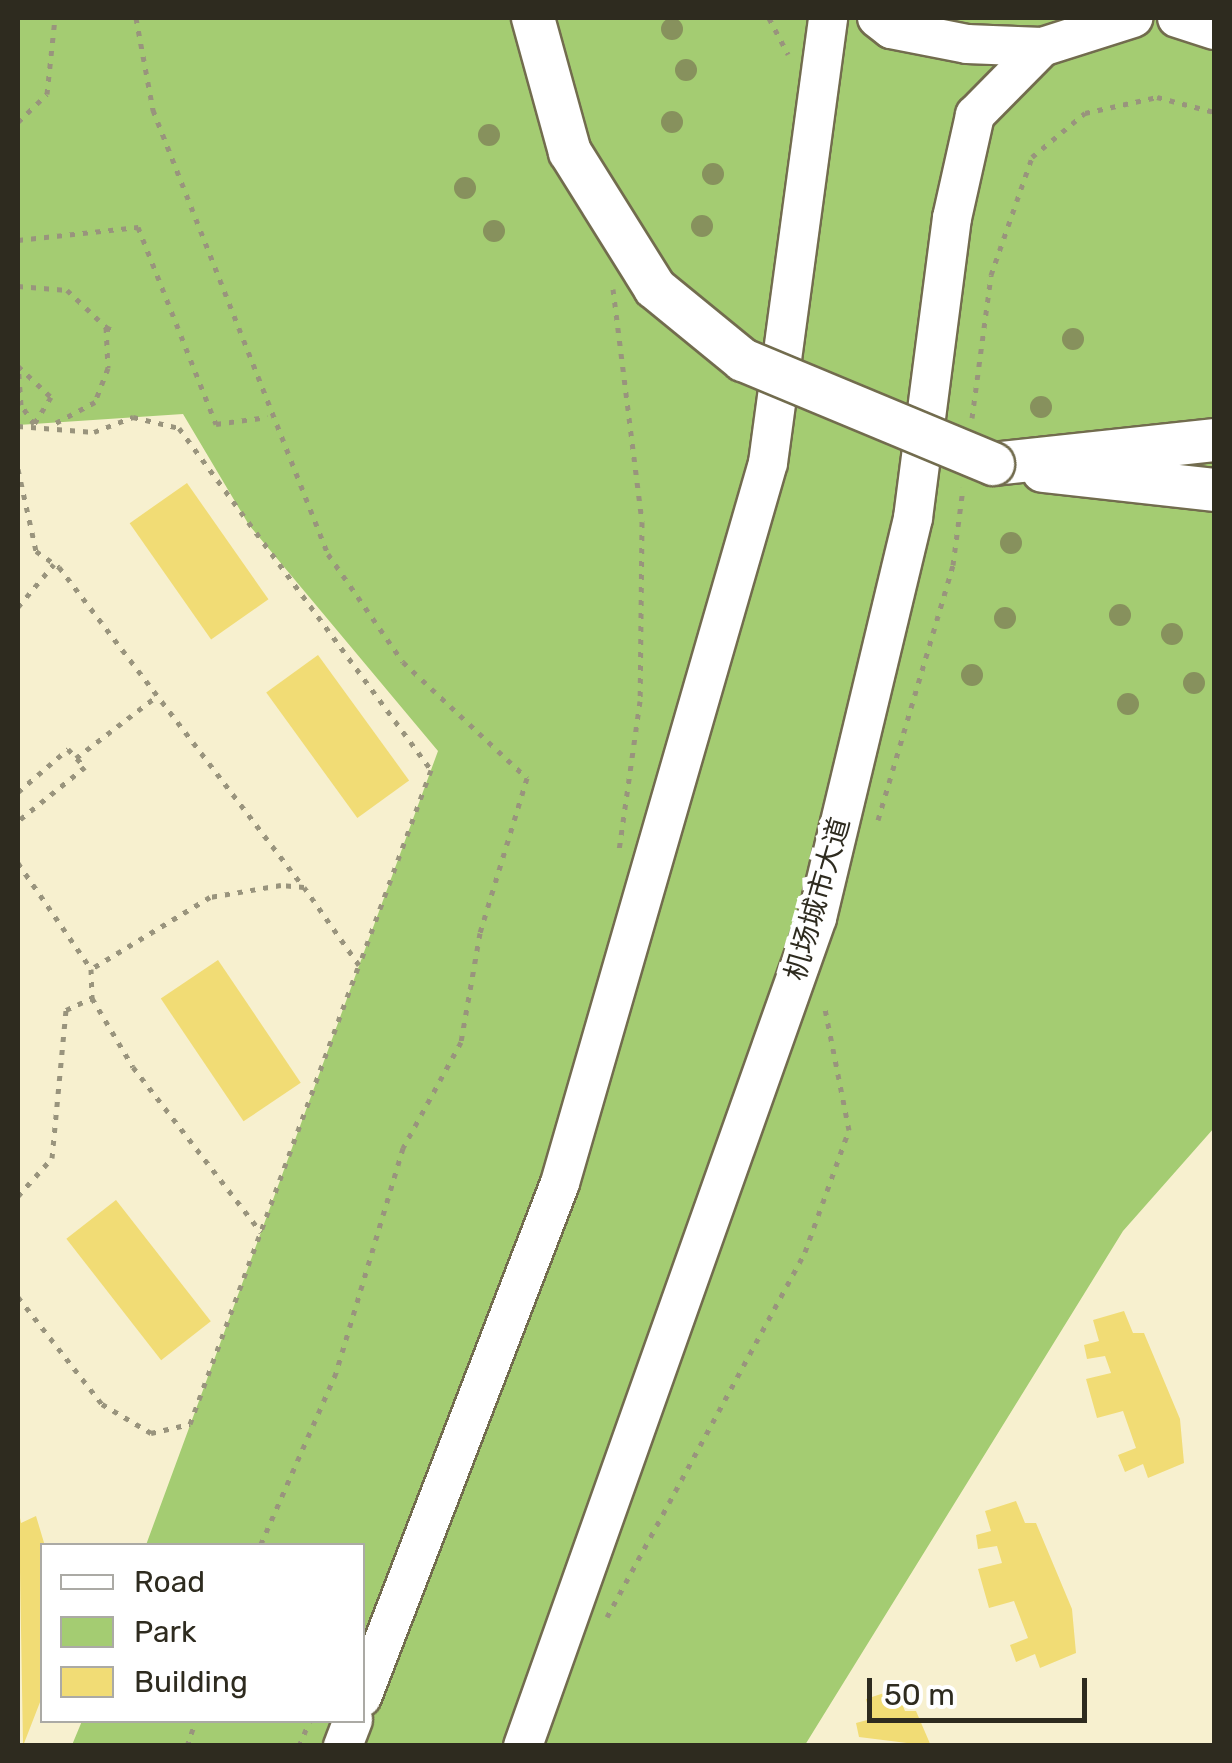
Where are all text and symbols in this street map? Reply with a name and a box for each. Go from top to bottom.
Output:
street label: 机场城市大道 [779,814,857,984]
legend [40,1543,365,1723]
text: Road [134,1564,205,1600]
text: Park [134,1614,196,1650]
scale bar [872,1658,1092,1720]
text: Building [134,1664,248,1700]
text: 50 m [884,1677,955,1713]

